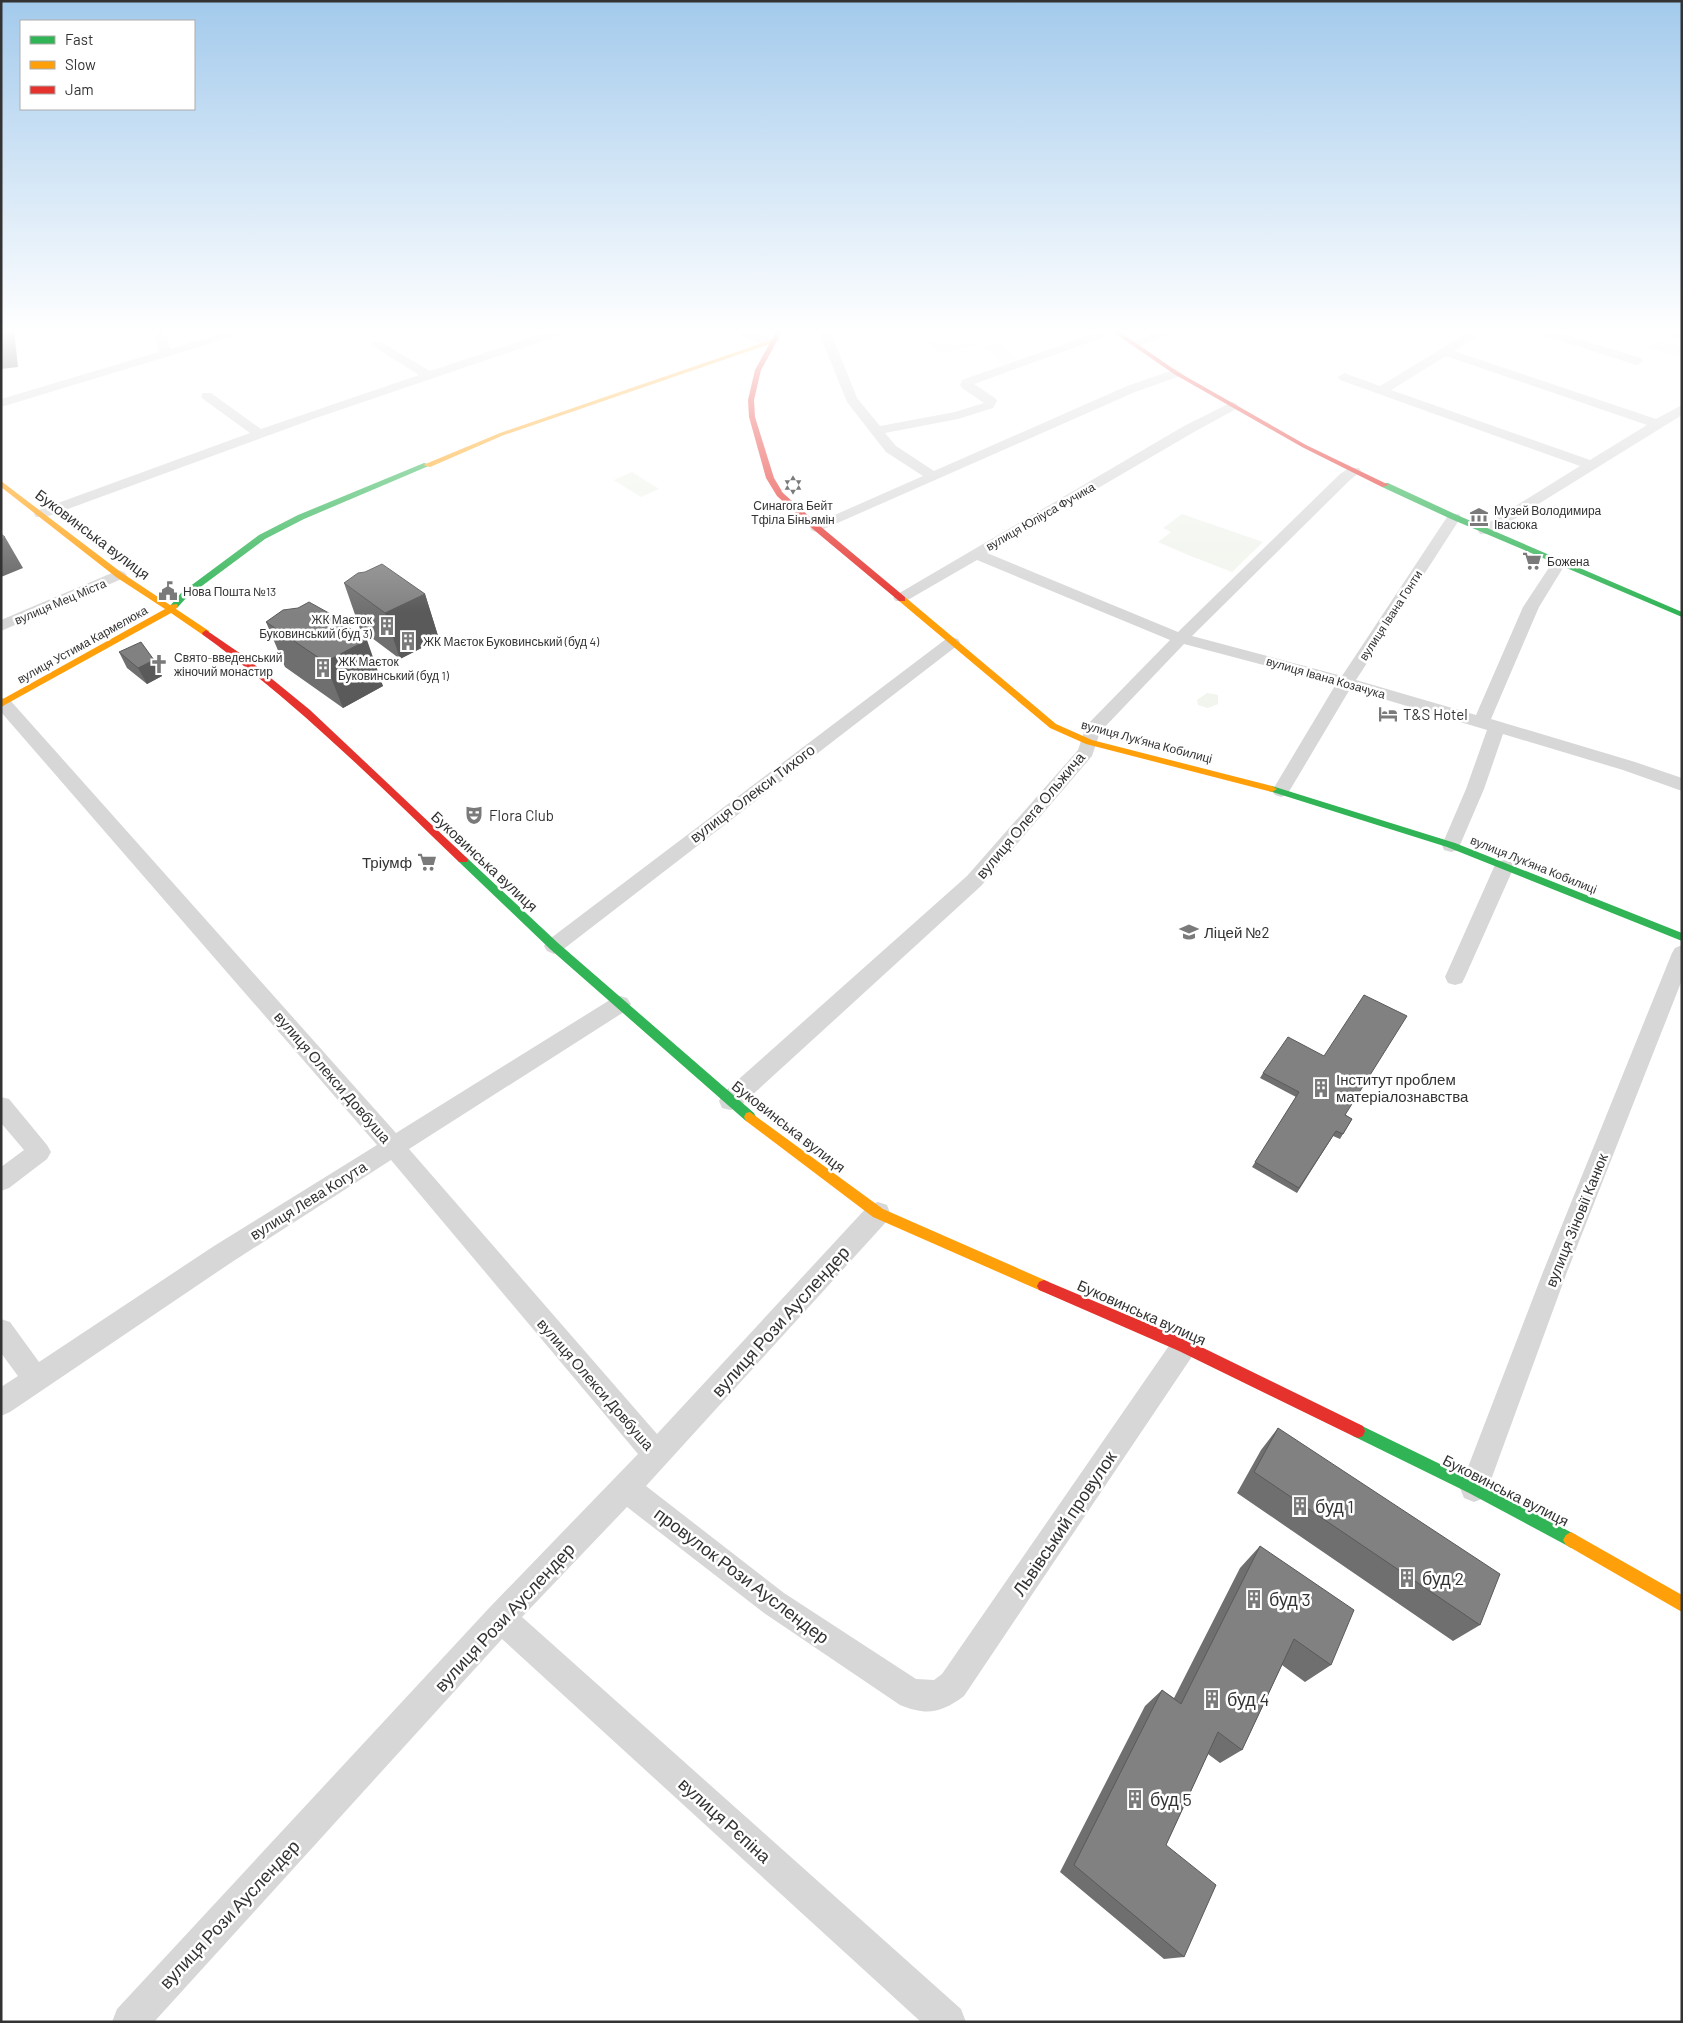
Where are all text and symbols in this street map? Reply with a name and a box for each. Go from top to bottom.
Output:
legend [20,20,195,110]
text: Fast [65,30,93,48]
text: Slow [65,55,96,73]
text: Jam [65,80,94,98]
synagogue icon: Синагога Бейт Тфіла Біньямін [782,474,804,496]
street label: вулиця Юліуса Фучика [983,479,1098,554]
street label: Буковинська вулиця [32,485,154,583]
place label: Синагога Бейт Тфіла Біньямін [751,498,835,527]
place label: Музей Володимира Івасюка [1494,503,1602,531]
museum icon: Музей Володимира Івасюка [1468,506,1490,528]
supermarket icon: Божена [1521,550,1543,572]
place label: Божена [1547,554,1590,568]
street label: вулиця Івана Гонти [1356,567,1425,663]
street label: вулиця Мец Міста [12,575,109,628]
public building icon: Нова Пошта №13 [157,580,179,602]
place label: Нова Пошта №13 [183,584,276,598]
street label: вулиця Устима Кармелюка [14,602,150,687]
place label: ЖК Маєток Буковинський (буд 3) [259,612,373,641]
building icon: ЖК Маєток Буковинський (буд 3) [376,615,398,637]
building icon: ЖК Маєток Буковинський (буд 4) [397,630,419,652]
place label: ЖК Маєток Буковинський (буд 4) [423,634,600,649]
place label: Свято-введенський жіночий монастир [174,650,282,679]
church icon: Свято-введенський жіночий монастир [148,653,170,675]
street label: вулиця Івана Козачука [1265,653,1387,702]
place label: ЖК Маєток Буковинський (буд 1) [338,654,450,683]
building icon: ЖК Маєток Буковинський (буд 1) [312,657,334,679]
hotel icon: T&S Hotel [1377,703,1399,725]
place label: T&S Hotel [1403,705,1468,723]
street label: вулиця Лукʼяна Кобилиці [1080,717,1214,766]
street label: вулиця Олекси Тихого [686,740,818,846]
street label: вулиця Олега Ольжича [972,748,1089,882]
theatre icon: Flora Club [463,804,485,826]
place label: Flora Club [489,806,554,824]
street label: Буковинська вулиця [428,807,542,915]
street label: вулиця Лукʼяна Кобилиці [1468,832,1599,897]
supermarket icon: Тріумф [416,851,438,873]
place label: Тріумф [362,853,412,871]
school or university icon: Ліцей №2 [1178,921,1200,943]
place label: Ліцей №2 [1204,923,1269,941]
street label: вулиця Олекси Довбуша [271,1008,395,1147]
place label: Інститут проблем матеріалознавства [1336,1070,1469,1105]
street label: Буковинська вулиця [729,1076,849,1176]
building icon: Інститут проблем матеріалознавства [1310,1077,1332,1099]
street label: вулиця Зіновії Канюк [1541,1150,1611,1289]
street label: вулиця Лева Когута [246,1156,370,1243]
street label: вулиця Рози Ауслендер [706,1241,854,1401]
street label: Буковинська вулиця [1075,1276,1209,1348]
street label: вулиця Олекси Довбуша [534,1315,658,1454]
street label: Львівський провулок [1007,1446,1121,1600]
street label: Буковинська вулиця [1440,1450,1572,1530]
building icon: буд 1 [1289,1495,1311,1517]
place label: буд 1 [1315,1495,1354,1517]
street label: провулок Рози Ауслендер [650,1502,834,1648]
street label: вулиця Рози Ауслендер [429,1538,579,1696]
building icon: буд 2 [1396,1567,1418,1589]
place label: буд 2 [1422,1567,1464,1589]
building icon: буд 3 [1243,1588,1265,1610]
place label: буд 3 [1269,1588,1311,1610]
building icon: буд 4 [1201,1688,1223,1710]
place label: буд 4 [1227,1688,1269,1710]
street label: вулиця Рєпіна [674,1773,777,1868]
building icon: буд 5 [1124,1788,1146,1810]
place label: буд 5 [1150,1788,1192,1810]
street label: вулиця Рози Ауслендер [154,1835,304,1993]

